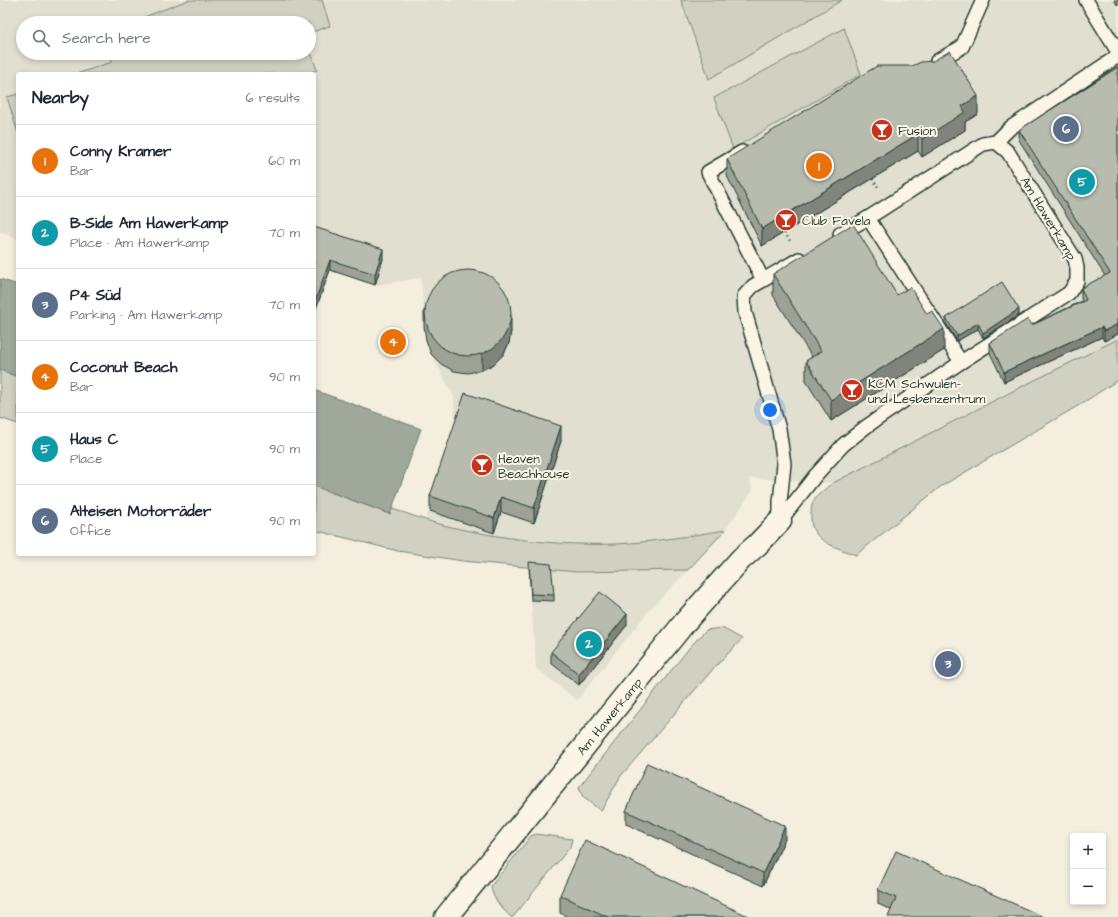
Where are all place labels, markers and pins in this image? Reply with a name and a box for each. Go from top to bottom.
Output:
pin: 6 [1053,114,1079,144]
bar icon: Fusion [869,117,895,143]
place label: Fusion [898,122,936,140]
pin: 1 [806,151,832,181]
pin: 5 [1069,167,1095,197]
bar icon: Club Favela [773,207,799,233]
place label: Club Favela [802,212,871,230]
pin: 4 [380,327,406,357]
place label: KCM Schwulen- und Lesbenzentrum [868,375,986,408]
bar icon: KCM Schwulen- und Lesbenzentrum [839,377,865,403]
place label: Heaven Beachhouse [498,450,569,483]
bar icon: Heaven Beachhouse [469,452,495,478]
pin: 2 [576,629,602,659]
pin: 3 [935,649,961,679]

